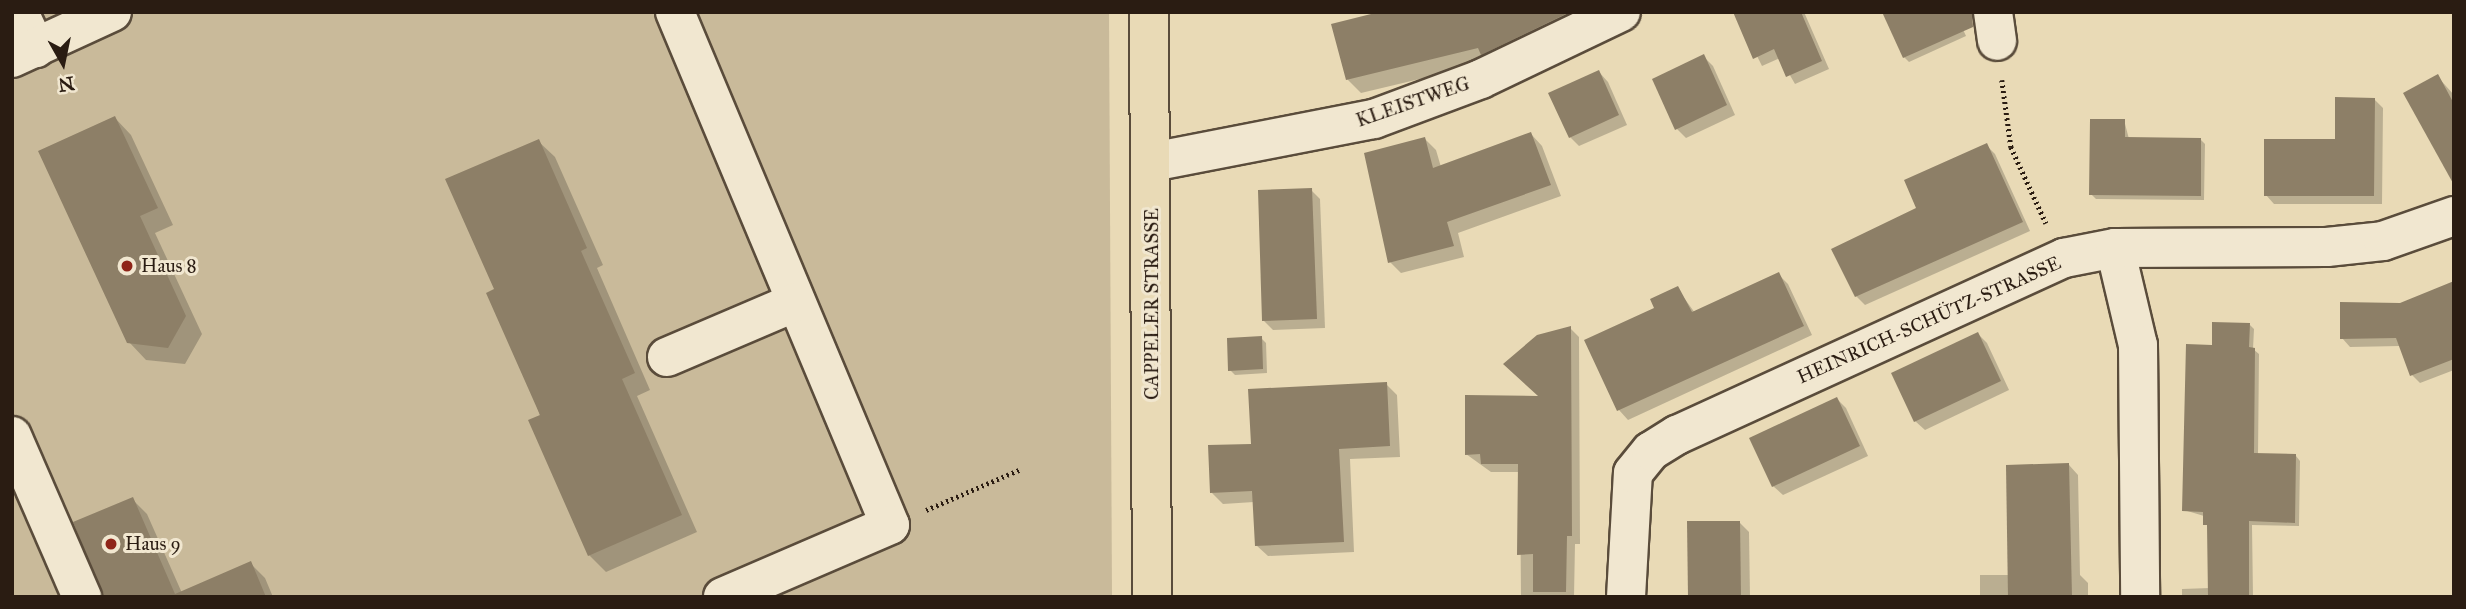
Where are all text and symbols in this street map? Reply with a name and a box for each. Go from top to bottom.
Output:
north arrow [28,28,98,98]
text: N [57,72,76,97]
street label: KLEISTWEG [1353,72,1473,132]
street label: CAPPELER STRASSE [1141,208,1163,400]
street label: HEINRICH-SCHÜTZ-STRASSE [1794,251,2064,389]
place label: Haus 8 [141,255,197,277]
marker: Haus 8 [119,258,135,274]
place label: Haus 9 [125,533,181,555]
marker: Haus 9 [103,536,119,552]

